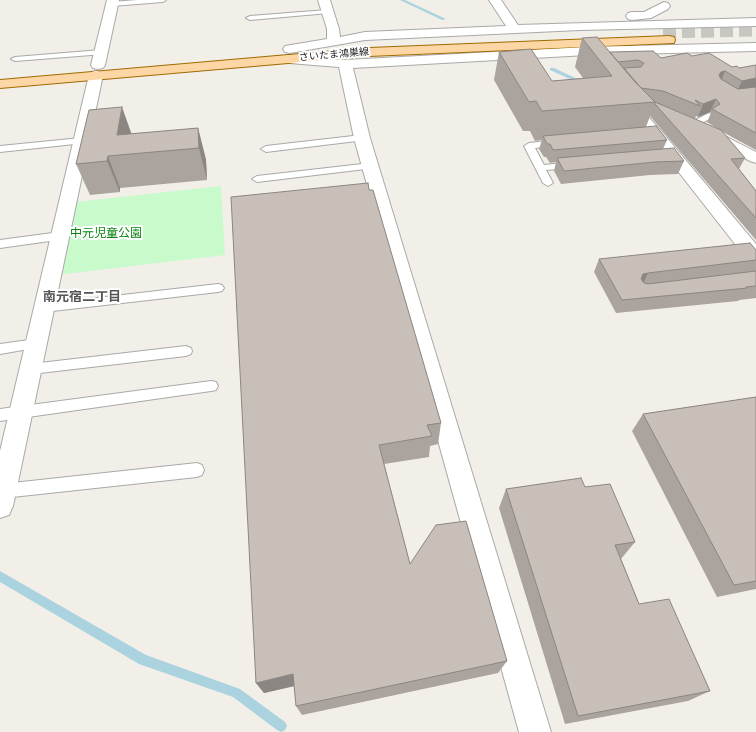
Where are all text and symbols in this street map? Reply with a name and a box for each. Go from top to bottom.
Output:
street label: さいたま鴻巣線 [299,46,369,64]
park label: 中元児童公園 [70,227,142,241]
district label: 南元宿二丁目 [43,290,121,306]

